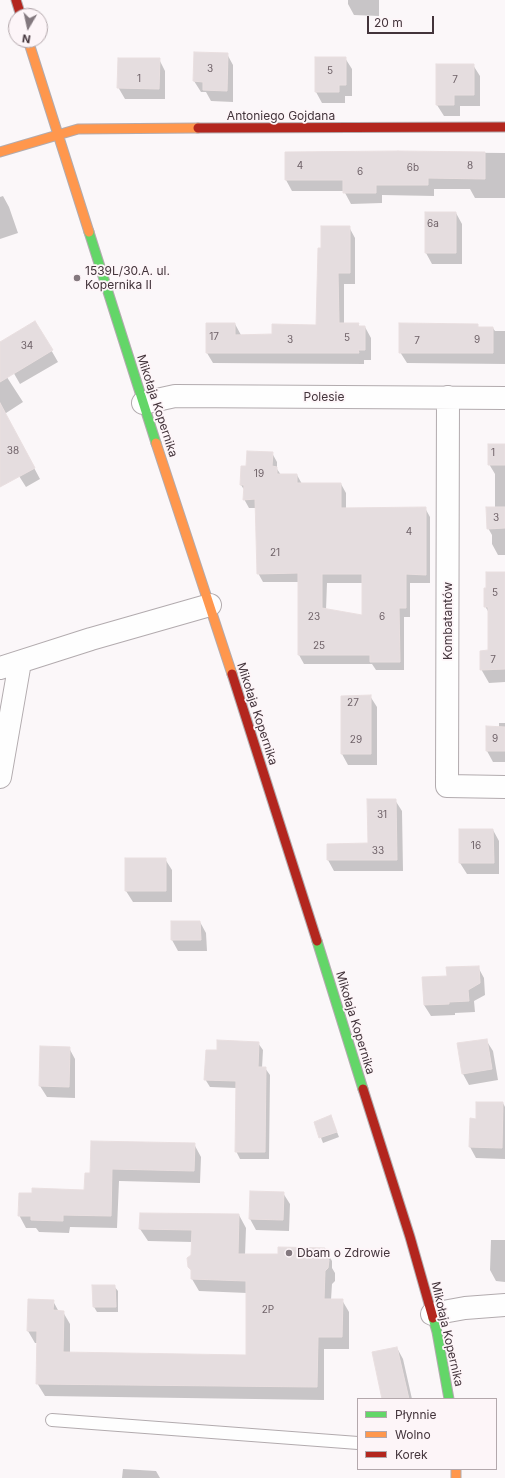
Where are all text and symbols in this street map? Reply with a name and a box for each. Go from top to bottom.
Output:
north arrow [8,8,48,48]
scale bar [369,8,436,34]
text: 20 m [374,15,403,30]
text: N [21,31,32,46]
house number: 3 [207,63,213,75]
house number: 5 [327,65,333,77]
house number: 1 [137,73,141,85]
house number: 7 [452,74,458,86]
street label: Antoniego Gojdana [227,109,335,123]
house number: 4 [297,160,303,172]
house number: 8 [467,160,473,172]
house number: 6b [407,162,419,174]
house number: 6 [357,166,363,178]
house number: 6a [427,218,439,230]
place label: 1539L/30.A. ul. Kopernika II [85,264,170,292]
marker: 1539L/30.A. ul. Kopernika II [72,273,82,283]
house number: 17 [209,331,219,343]
house number: 5 [344,332,350,344]
house number: 3 [287,334,293,346]
house number: 9 [474,334,480,346]
house number: 7 [414,335,420,347]
house number: 34 [21,340,33,352]
street label: Mikołaja Kopernika [134,353,180,459]
street label: Polesie [304,390,344,404]
house number: 38 [7,445,19,457]
house number: 1 [491,447,495,459]
house number: 19 [254,468,264,480]
house number: 3 [493,512,499,524]
house number: 4 [406,526,412,538]
house number: 21 [270,547,280,559]
street label: Kombatantów [441,582,455,660]
house number: 5 [492,587,498,599]
house number: 23 [308,611,320,623]
house number: 6 [379,611,385,623]
house number: 25 [313,640,325,652]
house number: 7 [490,654,496,666]
street label: Mikołaja Kopernika [234,661,280,767]
house number: 27 [347,697,359,709]
house number: 9 [492,733,498,745]
house number: 29 [350,734,362,746]
house number: 31 [377,809,387,821]
house number: 16 [471,840,481,852]
house number: 33 [372,845,384,857]
street label: Mikołaja Kopernika [332,970,378,1076]
place label: Dbam o Zdrowie [297,1246,390,1260]
marker: Dbam o Zdrowie [284,1248,294,1258]
street label: Mikołaja Kopernika [428,1280,466,1388]
house number: 2P [262,1304,274,1316]
legend [357,1398,497,1470]
text: Płynnie [395,1407,436,1422]
text: Wolno [395,1427,431,1442]
text: Korek [395,1447,428,1462]

